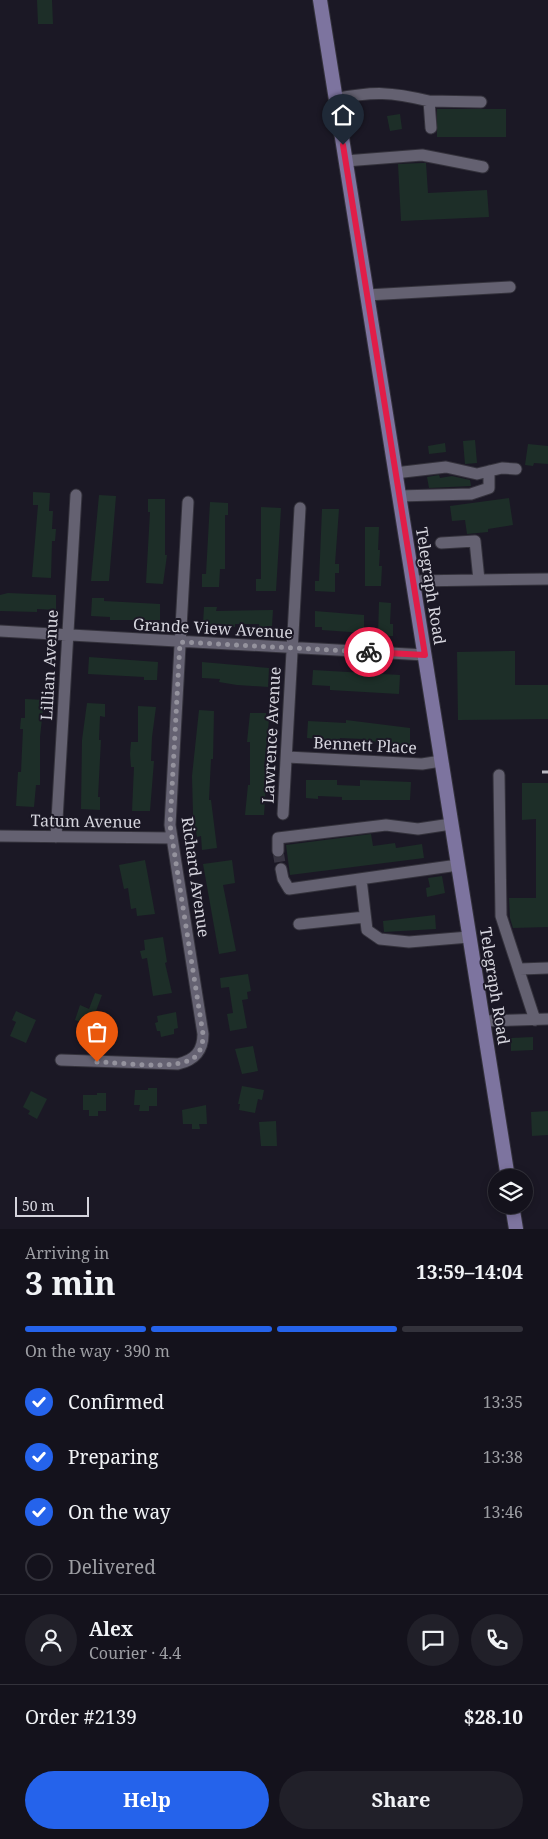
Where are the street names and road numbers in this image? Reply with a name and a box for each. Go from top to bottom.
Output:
street label: Telegraph Road [411,526,451,646]
street label: Lillian Avenue [35,609,63,721]
street label: Grande View Avenue [132,613,294,643]
street label: Lawrence Avenue [256,666,286,804]
street label: Bennett Place [313,731,417,759]
street label: Tatum Avenue [31,809,141,833]
street label: Richard Avenue [177,815,215,939]
street label: Telegraph Road [475,926,515,1046]

